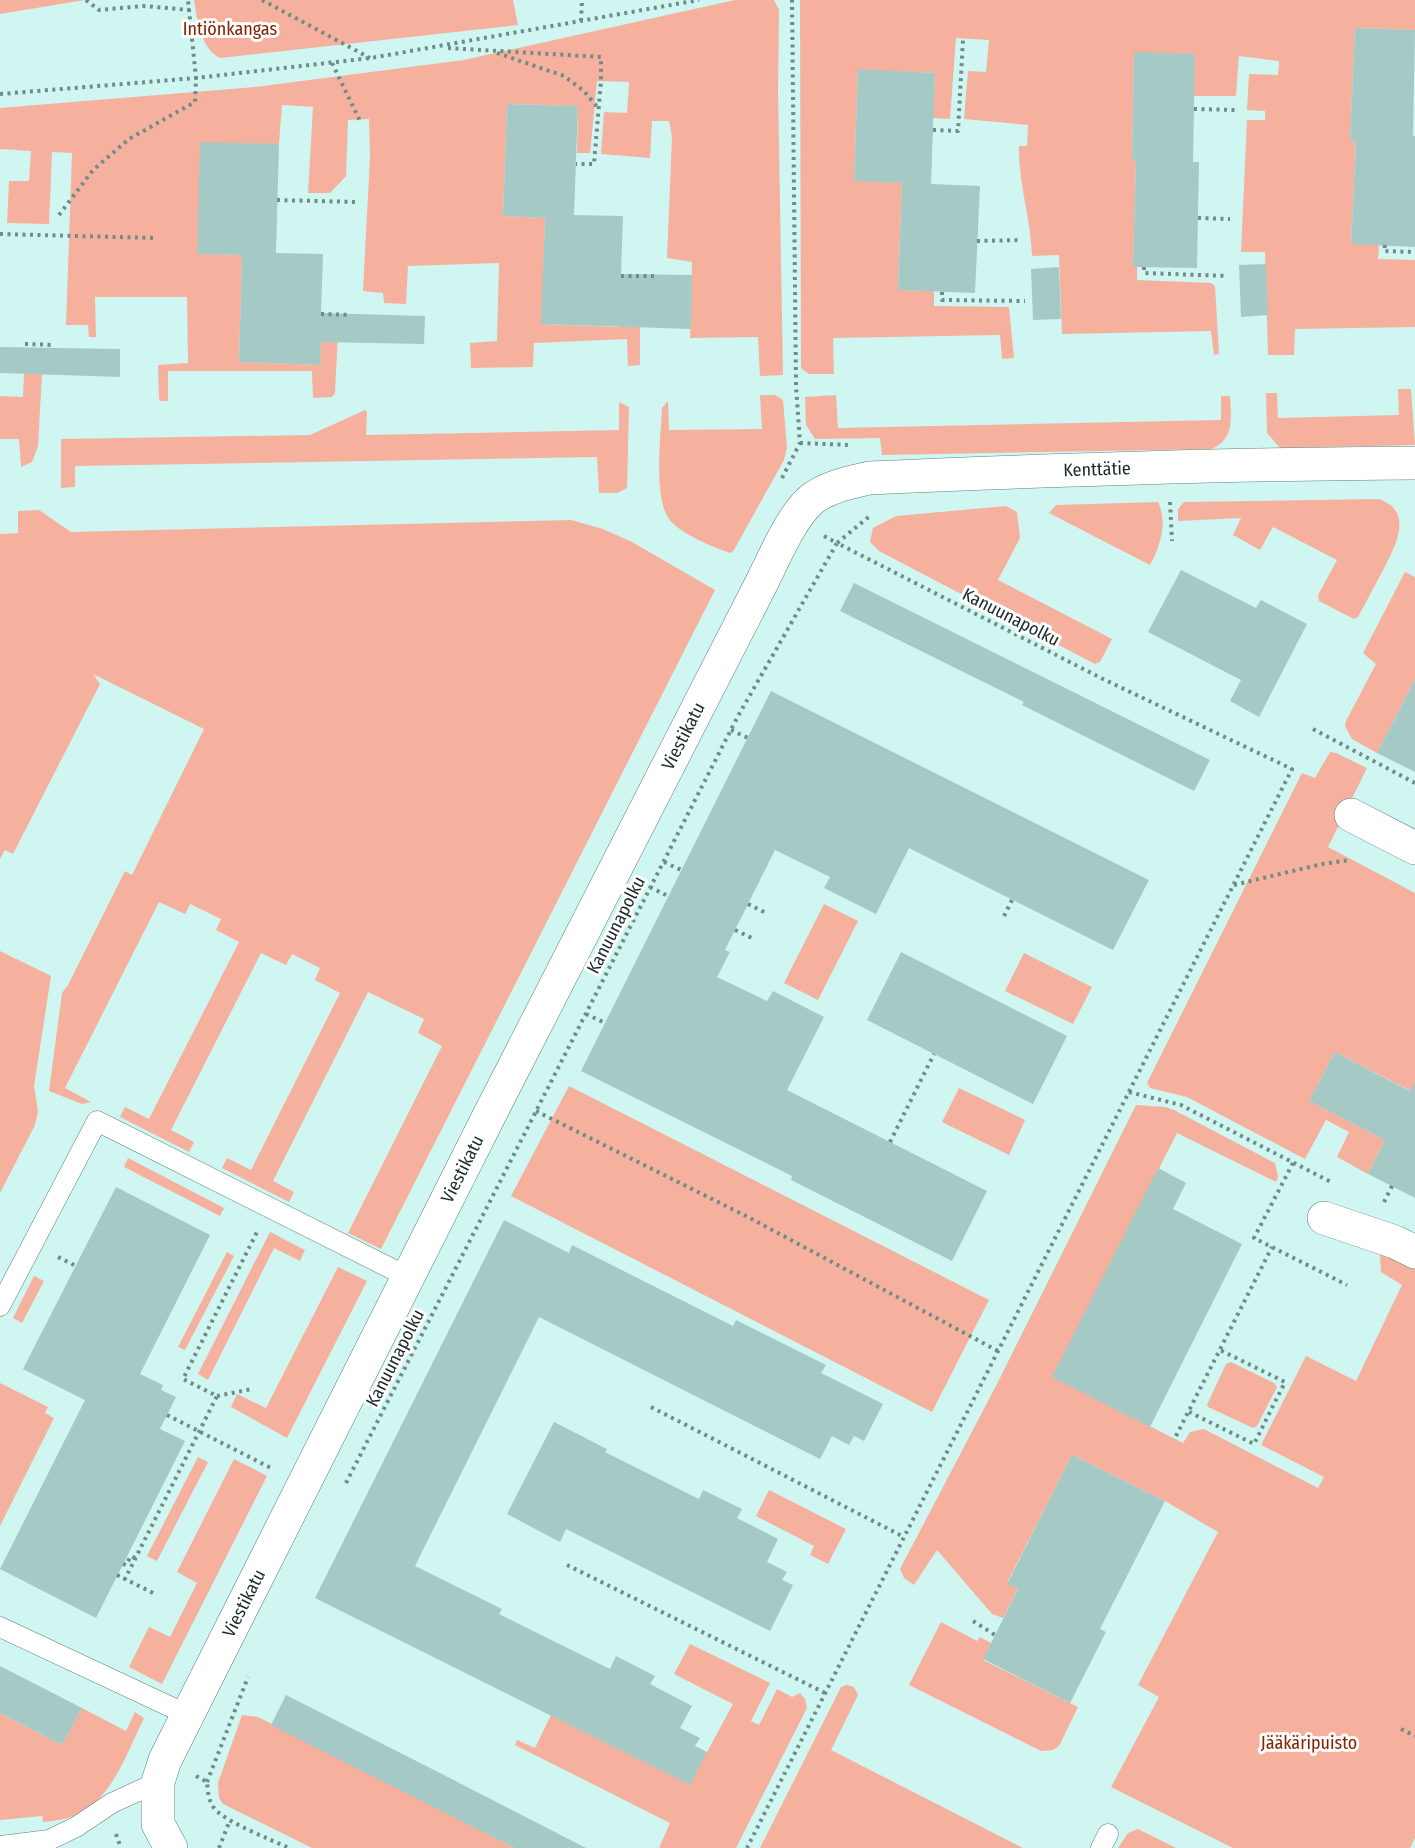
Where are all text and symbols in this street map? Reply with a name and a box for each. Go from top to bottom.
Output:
park label: Intiönkangas [183,18,278,40]
street label: Kenttätie [1063,457,1131,481]
street label: Kanuunapolku [959,583,1063,651]
street label: Viestikatu [657,699,710,774]
street label: Kanuunapolku [582,873,650,977]
street label: Viestikatu [436,1131,489,1207]
street label: Kanuunapolku [361,1306,429,1410]
street label: Viestikatu [218,1566,270,1641]
park label: Jääkäripuisto [1261,1732,1357,1754]

